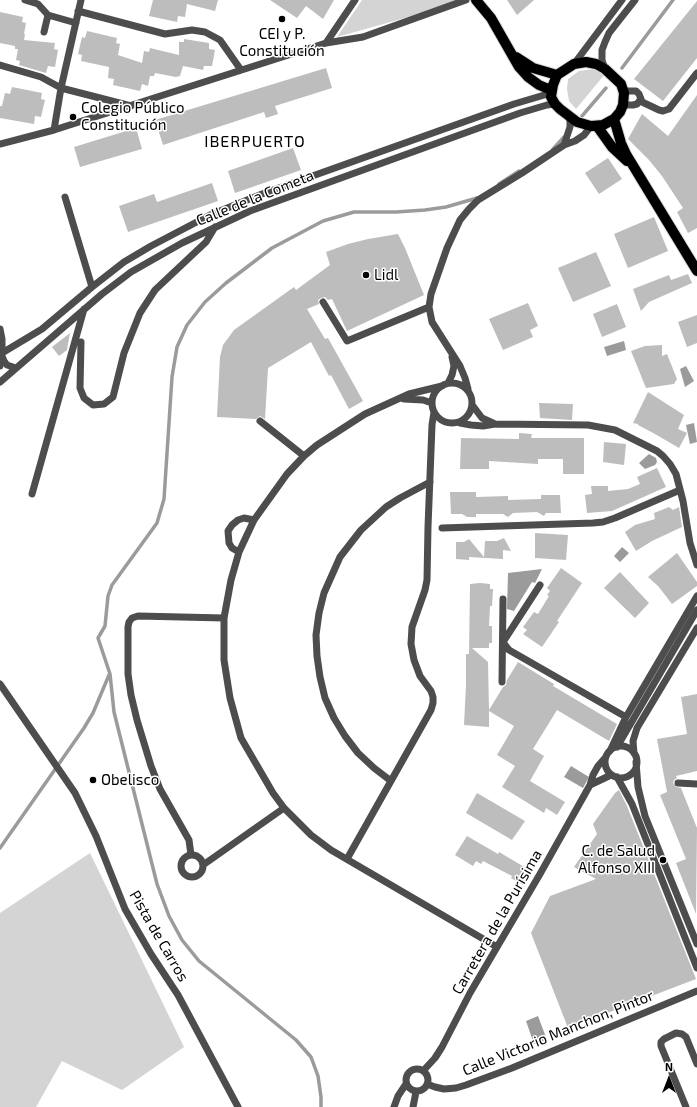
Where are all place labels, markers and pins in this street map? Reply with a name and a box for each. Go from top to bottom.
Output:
marker: CEI y P. Constitución [277,14,287,24]
place label: CEI y P. Constitución [239,25,325,60]
place label: Colegio Público Constitución [81,99,184,134]
marker: Colegio Público Constitución [68,112,78,122]
place label: Lidl [374,266,398,284]
marker: Lidl [361,270,371,280]
place label: Obelisco [101,771,159,789]
marker: Obelisco [88,775,98,785]
place label: C. de Salud Alfonso XIII [578,842,655,877]
marker: C. de Salud Alfonso XIII [658,855,668,865]

